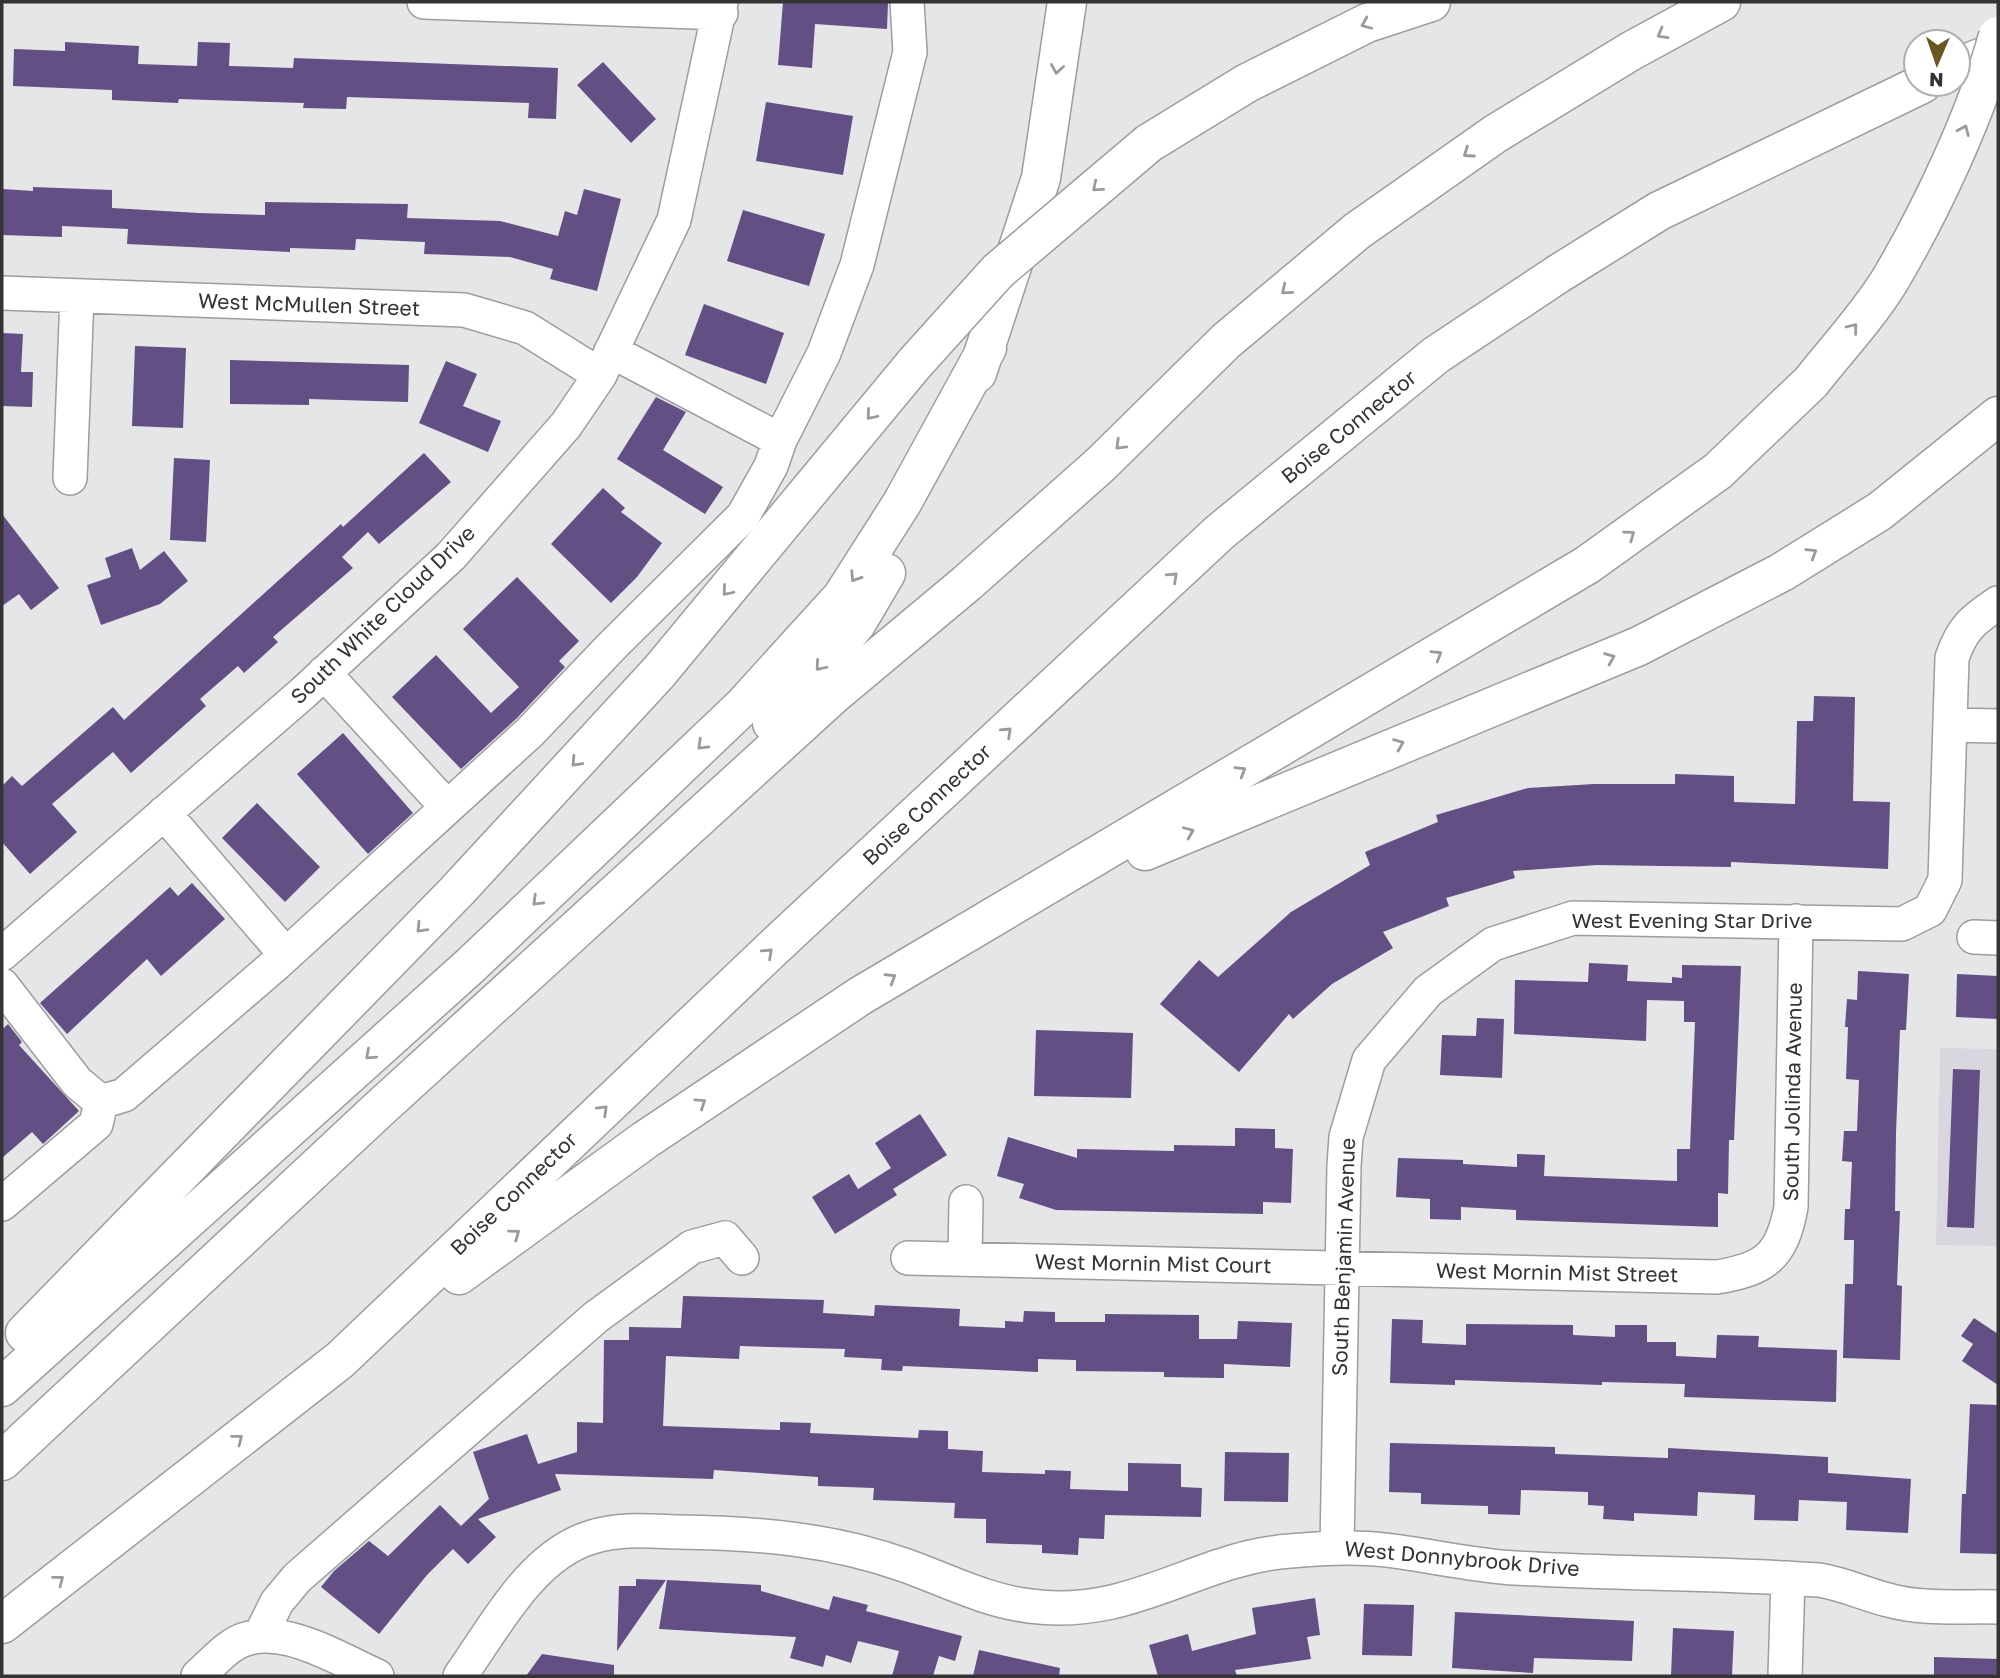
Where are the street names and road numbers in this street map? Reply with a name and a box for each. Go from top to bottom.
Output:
street label: West McMullen Street [198,287,421,321]
street label: Boise Connector [1276,364,1421,489]
street label: South White Cloud Drive [285,519,480,709]
street label: Boise Connector [857,738,996,871]
street label: West Evening Star Drive [1572,907,1812,933]
street label: South Jolinda Avenue [1777,982,1807,1202]
street label: Boise Connector [444,1126,582,1260]
street label: South Benjamin Avenue [1326,1137,1360,1377]
street label: West Mornin Mist Court [1034,1248,1272,1278]
street label: West Mornin Mist Street [1436,1257,1678,1287]
street label: West Donnybrook Drive [1343,1535,1581,1581]

